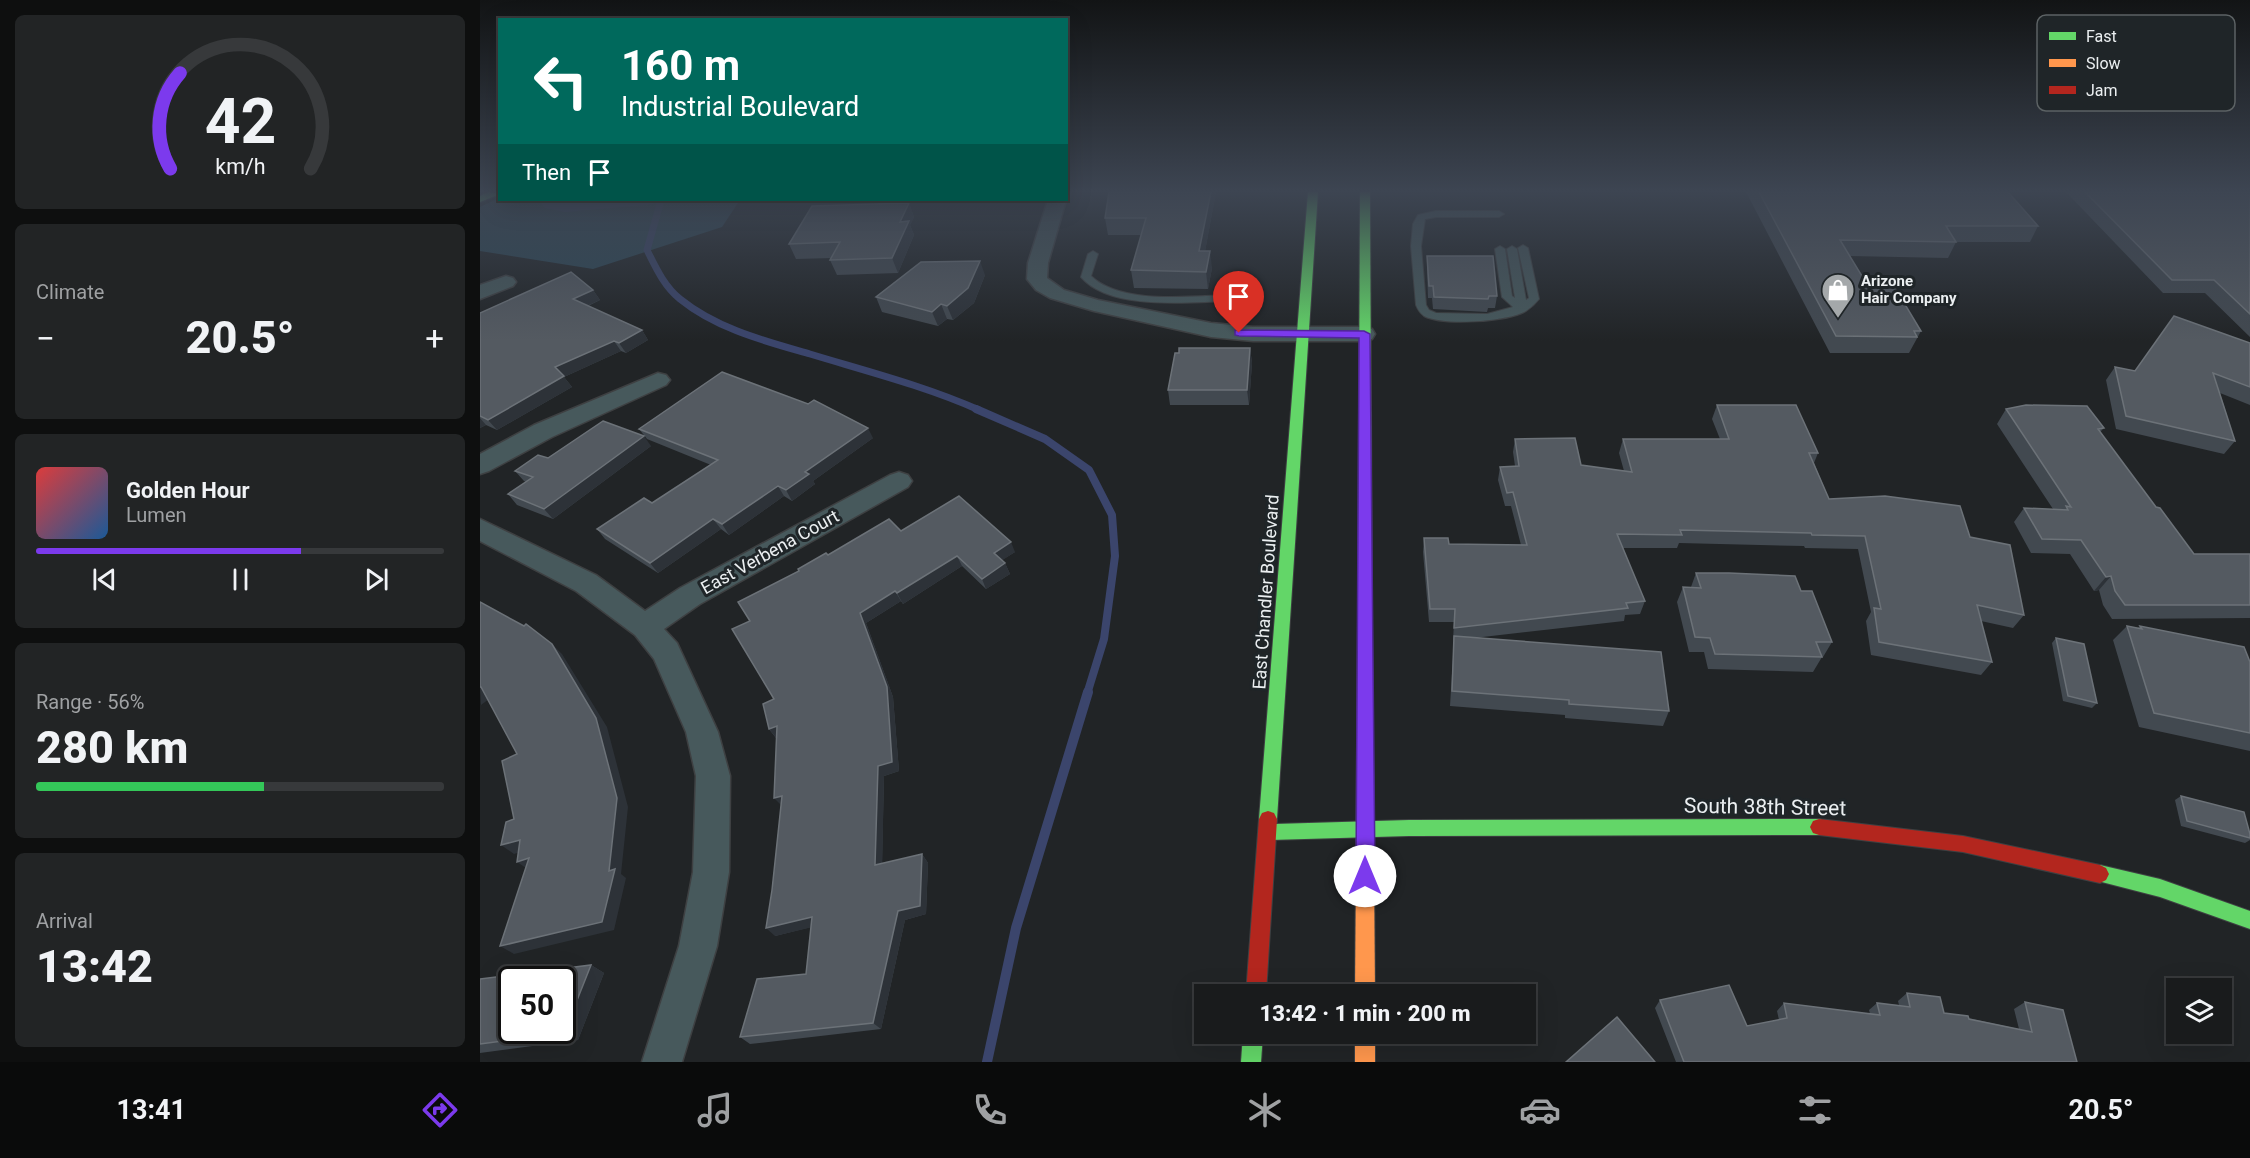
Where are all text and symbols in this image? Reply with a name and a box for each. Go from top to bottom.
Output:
legend [2037,15,2235,111]
text: Fast [2086,27,2117,46]
text: 160 m [621,41,740,90]
icon: left [522,42,600,120]
text: Slow [2086,54,2121,73]
text: Jam [2086,81,2118,100]
text: 42 [204,85,276,158]
text: Industrial Boulevard [621,91,859,123]
text: km/h [215,155,265,180]
icon: arrive [583,156,616,189]
text: Then [522,160,571,185]
pin [1213,271,1264,333]
shop icon: Arizone Hair Company [1820,272,1856,319]
place label: Arizone Hair Company [1861,272,1957,307]
text: Climate [36,280,104,304]
icon: arrive [1222,280,1255,313]
text: 20.5° [186,311,295,364]
text: − [36,319,55,358]
text: + [425,319,444,358]
text: Golden Hour [126,478,250,503]
street label: East Chandler Boulevard [1248,494,1283,690]
text: Lumen [126,503,187,527]
street label: East Verbena Court [697,505,843,598]
icon: previous [88,563,121,596]
icon: pause [224,563,257,596]
icon: next [360,563,393,596]
text: Range · 56% [36,690,144,714]
text: 280 km [36,721,188,774]
street label: South 38th Street [1684,794,1846,820]
position arrow [1333,844,1397,908]
text: Arrival [36,909,93,933]
text: 13:42 [36,940,153,993]
speed limit sign: 50 [498,966,576,1044]
map controls [2166,978,2232,1044]
button: layers [2166,978,2232,1044]
text: 13:42 · 1 min · 200 m [1260,1001,1470,1026]
icon: directions [419,1089,461,1131]
icon: music [694,1089,736,1131]
icon: phone [969,1089,1011,1131]
icon: climate [1244,1089,1286,1131]
icon: car [1519,1089,1561,1131]
icon: filters [1794,1089,1836,1131]
text: 13:41 [116,1094,186,1126]
text: 20.5° [2069,1094,2133,1126]

